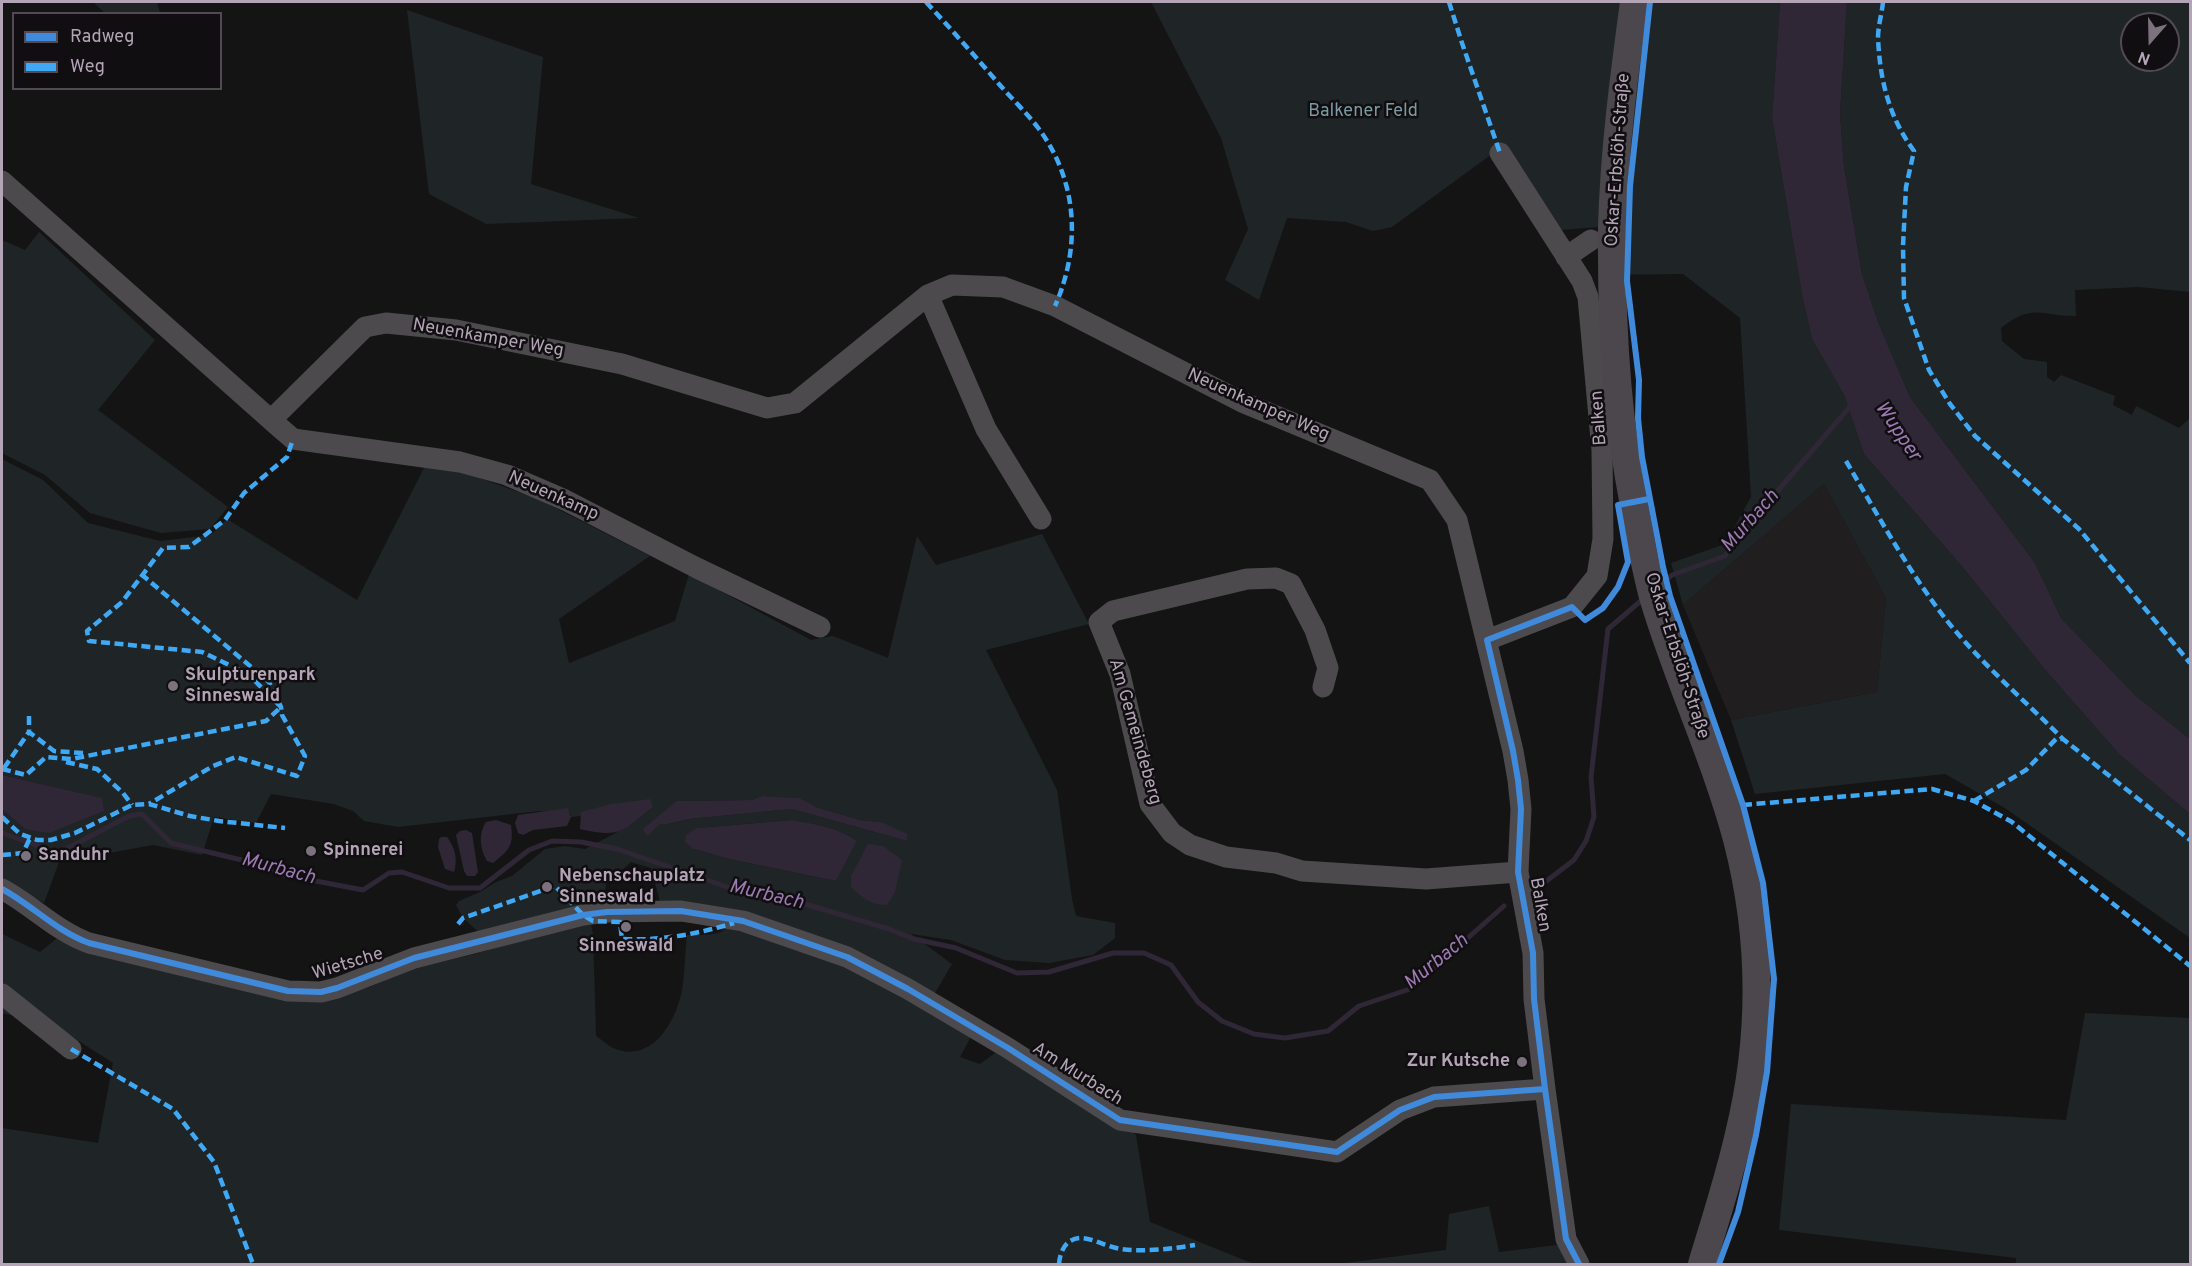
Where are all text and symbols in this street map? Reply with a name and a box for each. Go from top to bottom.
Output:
legend [12,12,222,90]
north arrow [2120,12,2180,72]
text: Radweg [70,26,134,49]
text: N [2136,46,2153,68]
text: Weg [70,56,105,79]
street label: Oskar-Erbslöh-Straße [1602,73,1636,247]
park label: Balkener Feld [1308,101,1418,123]
street label: Neuenkamper Weg [411,315,565,363]
street label: Neuenkamper Weg [1184,365,1332,447]
street label: Balken [1587,390,1613,446]
water label: Wupper [1868,398,1926,466]
street label: Neuenkamp [504,467,602,527]
water label: Murbach [1717,486,1785,558]
street label: Oskar-Erbslöh-Straße [1639,570,1713,742]
street label: Am Gemeindeberg [1103,657,1165,807]
place label: Skulpturenpark Sinneswald [185,665,316,708]
marker: Skulpturenpark Sinneswald [166,679,180,693]
place label: Spinnerei [323,840,403,862]
marker: Spinnerei [304,844,318,858]
place label: Sanduhr [38,845,109,867]
marker: Sanduhr [19,849,33,863]
water label: Murbach [238,849,318,891]
place label: Nebenschauplatz Sinneswald [559,866,705,908]
water label: Murbach [726,876,806,916]
street label: Balken [1524,876,1554,934]
marker: Nebenschauplatz Sinneswald [540,880,554,894]
marker: Sinneswald [619,920,633,934]
water label: Murbach [1400,930,1474,996]
place label: Sinneswald [578,936,674,958]
street label: Wietsche [310,944,386,986]
street label: Am Murbach [1028,1039,1126,1111]
place label: Zur Kutsche [1407,1051,1510,1073]
marker: Zur Kutsche [1515,1055,1529,1069]

